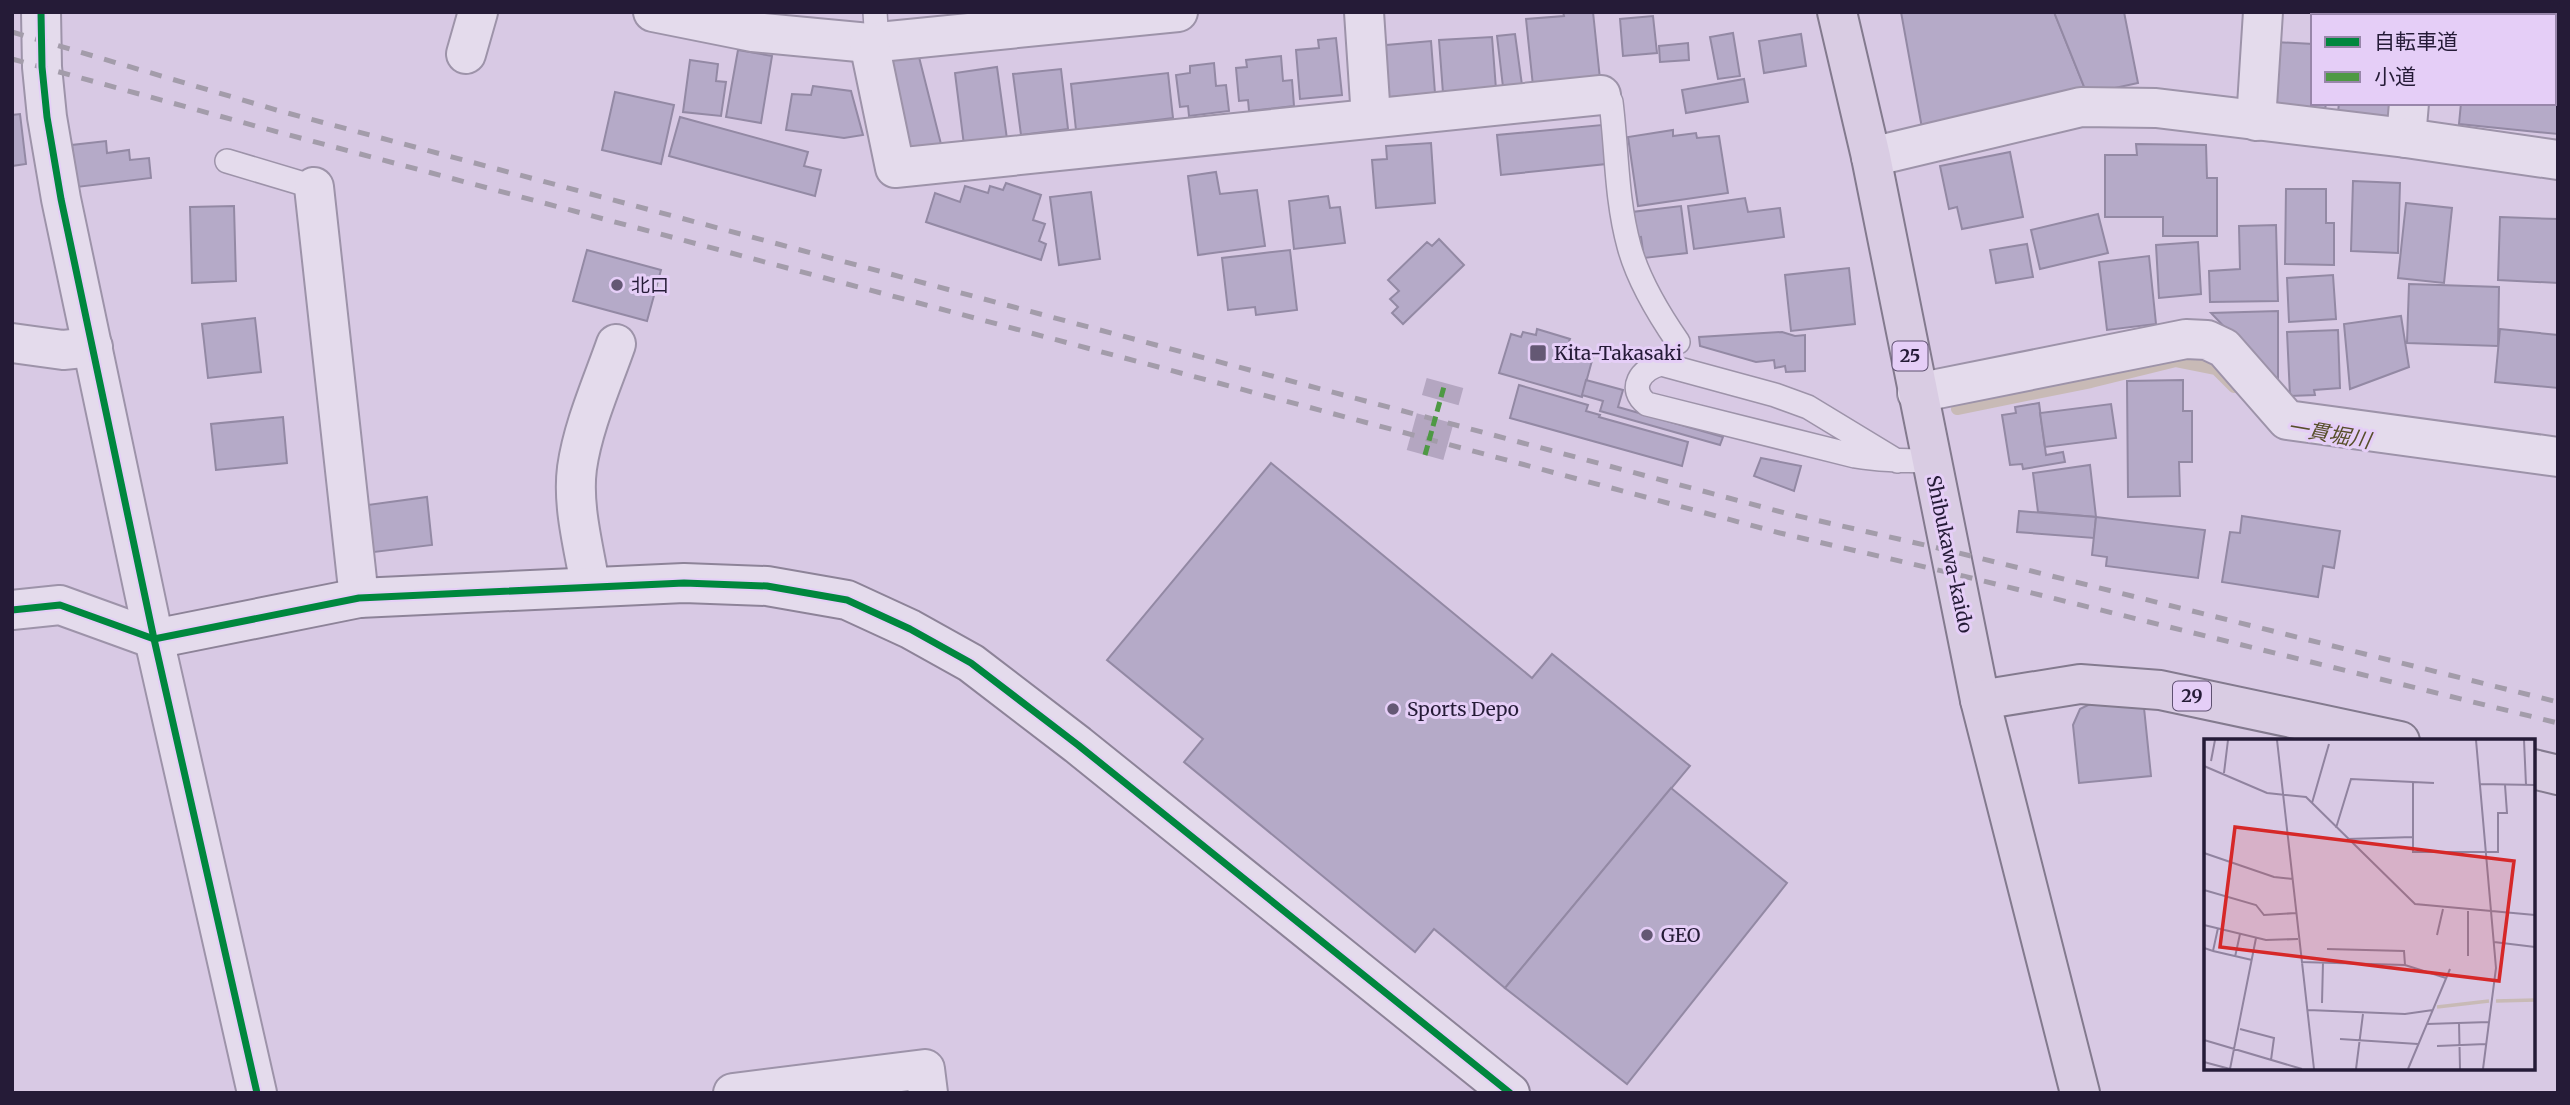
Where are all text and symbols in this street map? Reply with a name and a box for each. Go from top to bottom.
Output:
legend [2311,14,2556,105]
text: 自転車道 [2374,28,2458,55]
text: 小道 [2374,63,2416,90]
place label: 北口 [631,273,669,297]
marker: 北口 [609,277,625,293]
place label: Kita-Takasaki [1554,341,1682,365]
road number: 25 [1892,342,1927,370]
marker: Kita-Takasaki [1528,343,1548,363]
water label: 一貫堀川 [2285,413,2375,454]
street label: Shibukawa-kaido [1922,473,1978,635]
road number: 29 [2173,682,2211,710]
place label: Sports Depo [1407,697,1519,721]
marker: Sports Depo [1385,701,1401,717]
inset map [2204,739,2535,1070]
place label: GEO [1661,923,1701,947]
marker: GEO [1639,927,1655,943]

